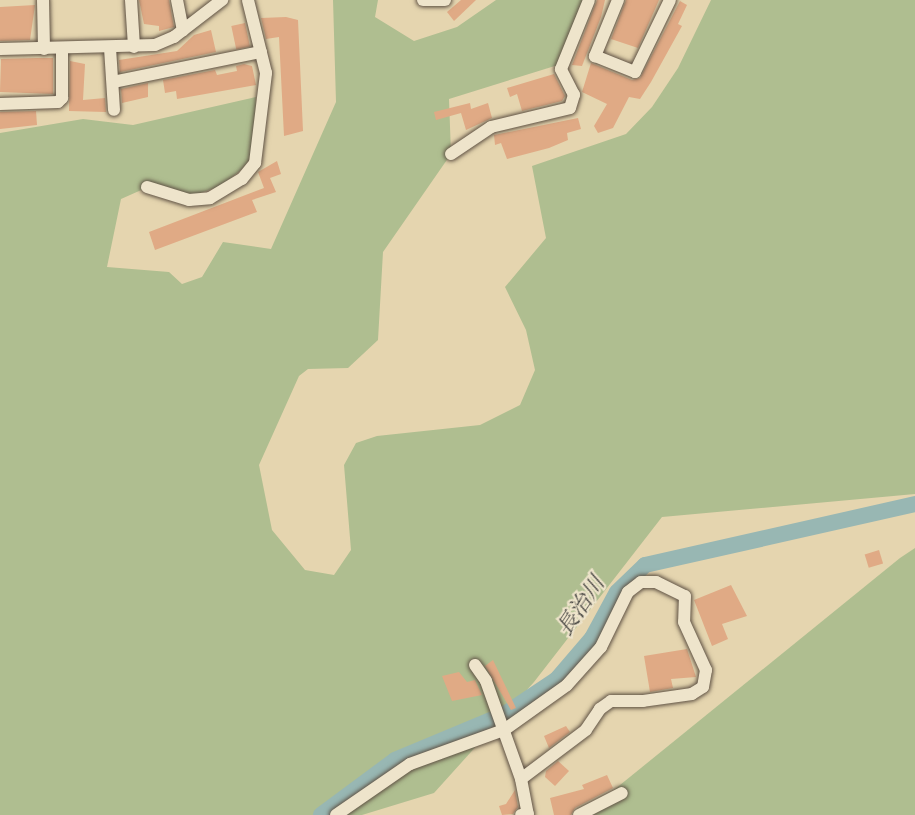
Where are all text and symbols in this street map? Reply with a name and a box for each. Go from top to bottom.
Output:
water label: 長治川 [553,572,611,642]

